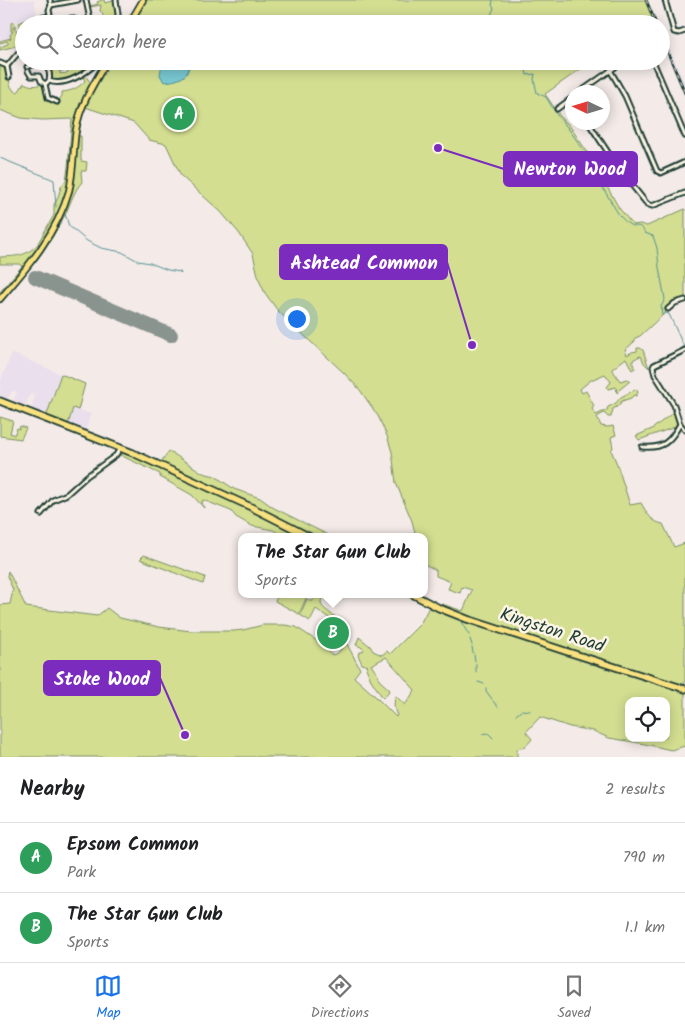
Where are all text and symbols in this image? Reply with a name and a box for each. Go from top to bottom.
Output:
search box [15,15,670,70]
text: Search here [73,28,167,58]
icon: search [33,29,61,57]
north arrow [565,85,610,130]
pin: A [163,95,195,133]
callout: Newton Wood [504,152,637,186]
text: Newton Wood [514,155,627,185]
callout: Ashtead Common [280,245,447,279]
text: Ashtead Common [290,249,438,279]
your location [284,306,310,332]
popup [238,533,428,598]
text: The Star Gun Club [255,538,411,568]
text: Sports [255,568,297,593]
street label: Kingston Road [496,600,609,662]
pin: B [317,614,349,652]
callout: Stoke Wood [44,661,160,695]
text: Stoke Wood [54,665,151,695]
map controls [625,697,670,742]
button: locate [625,697,670,742]
text: Nearby [20,773,85,806]
text: 2 results [605,777,665,802]
text: Epsom Common [67,830,199,860]
text: A [31,845,41,870]
text: 790 m [623,845,665,870]
text: Park [67,860,96,885]
text: The Star Gun Club [67,900,223,930]
text: B [31,915,41,940]
text: 1.1 km [625,915,665,940]
text: Sports [67,930,109,955]
tab: Map [94,972,122,1024]
tab: Directions [311,972,369,1024]
tab: Saved [557,972,591,1024]

